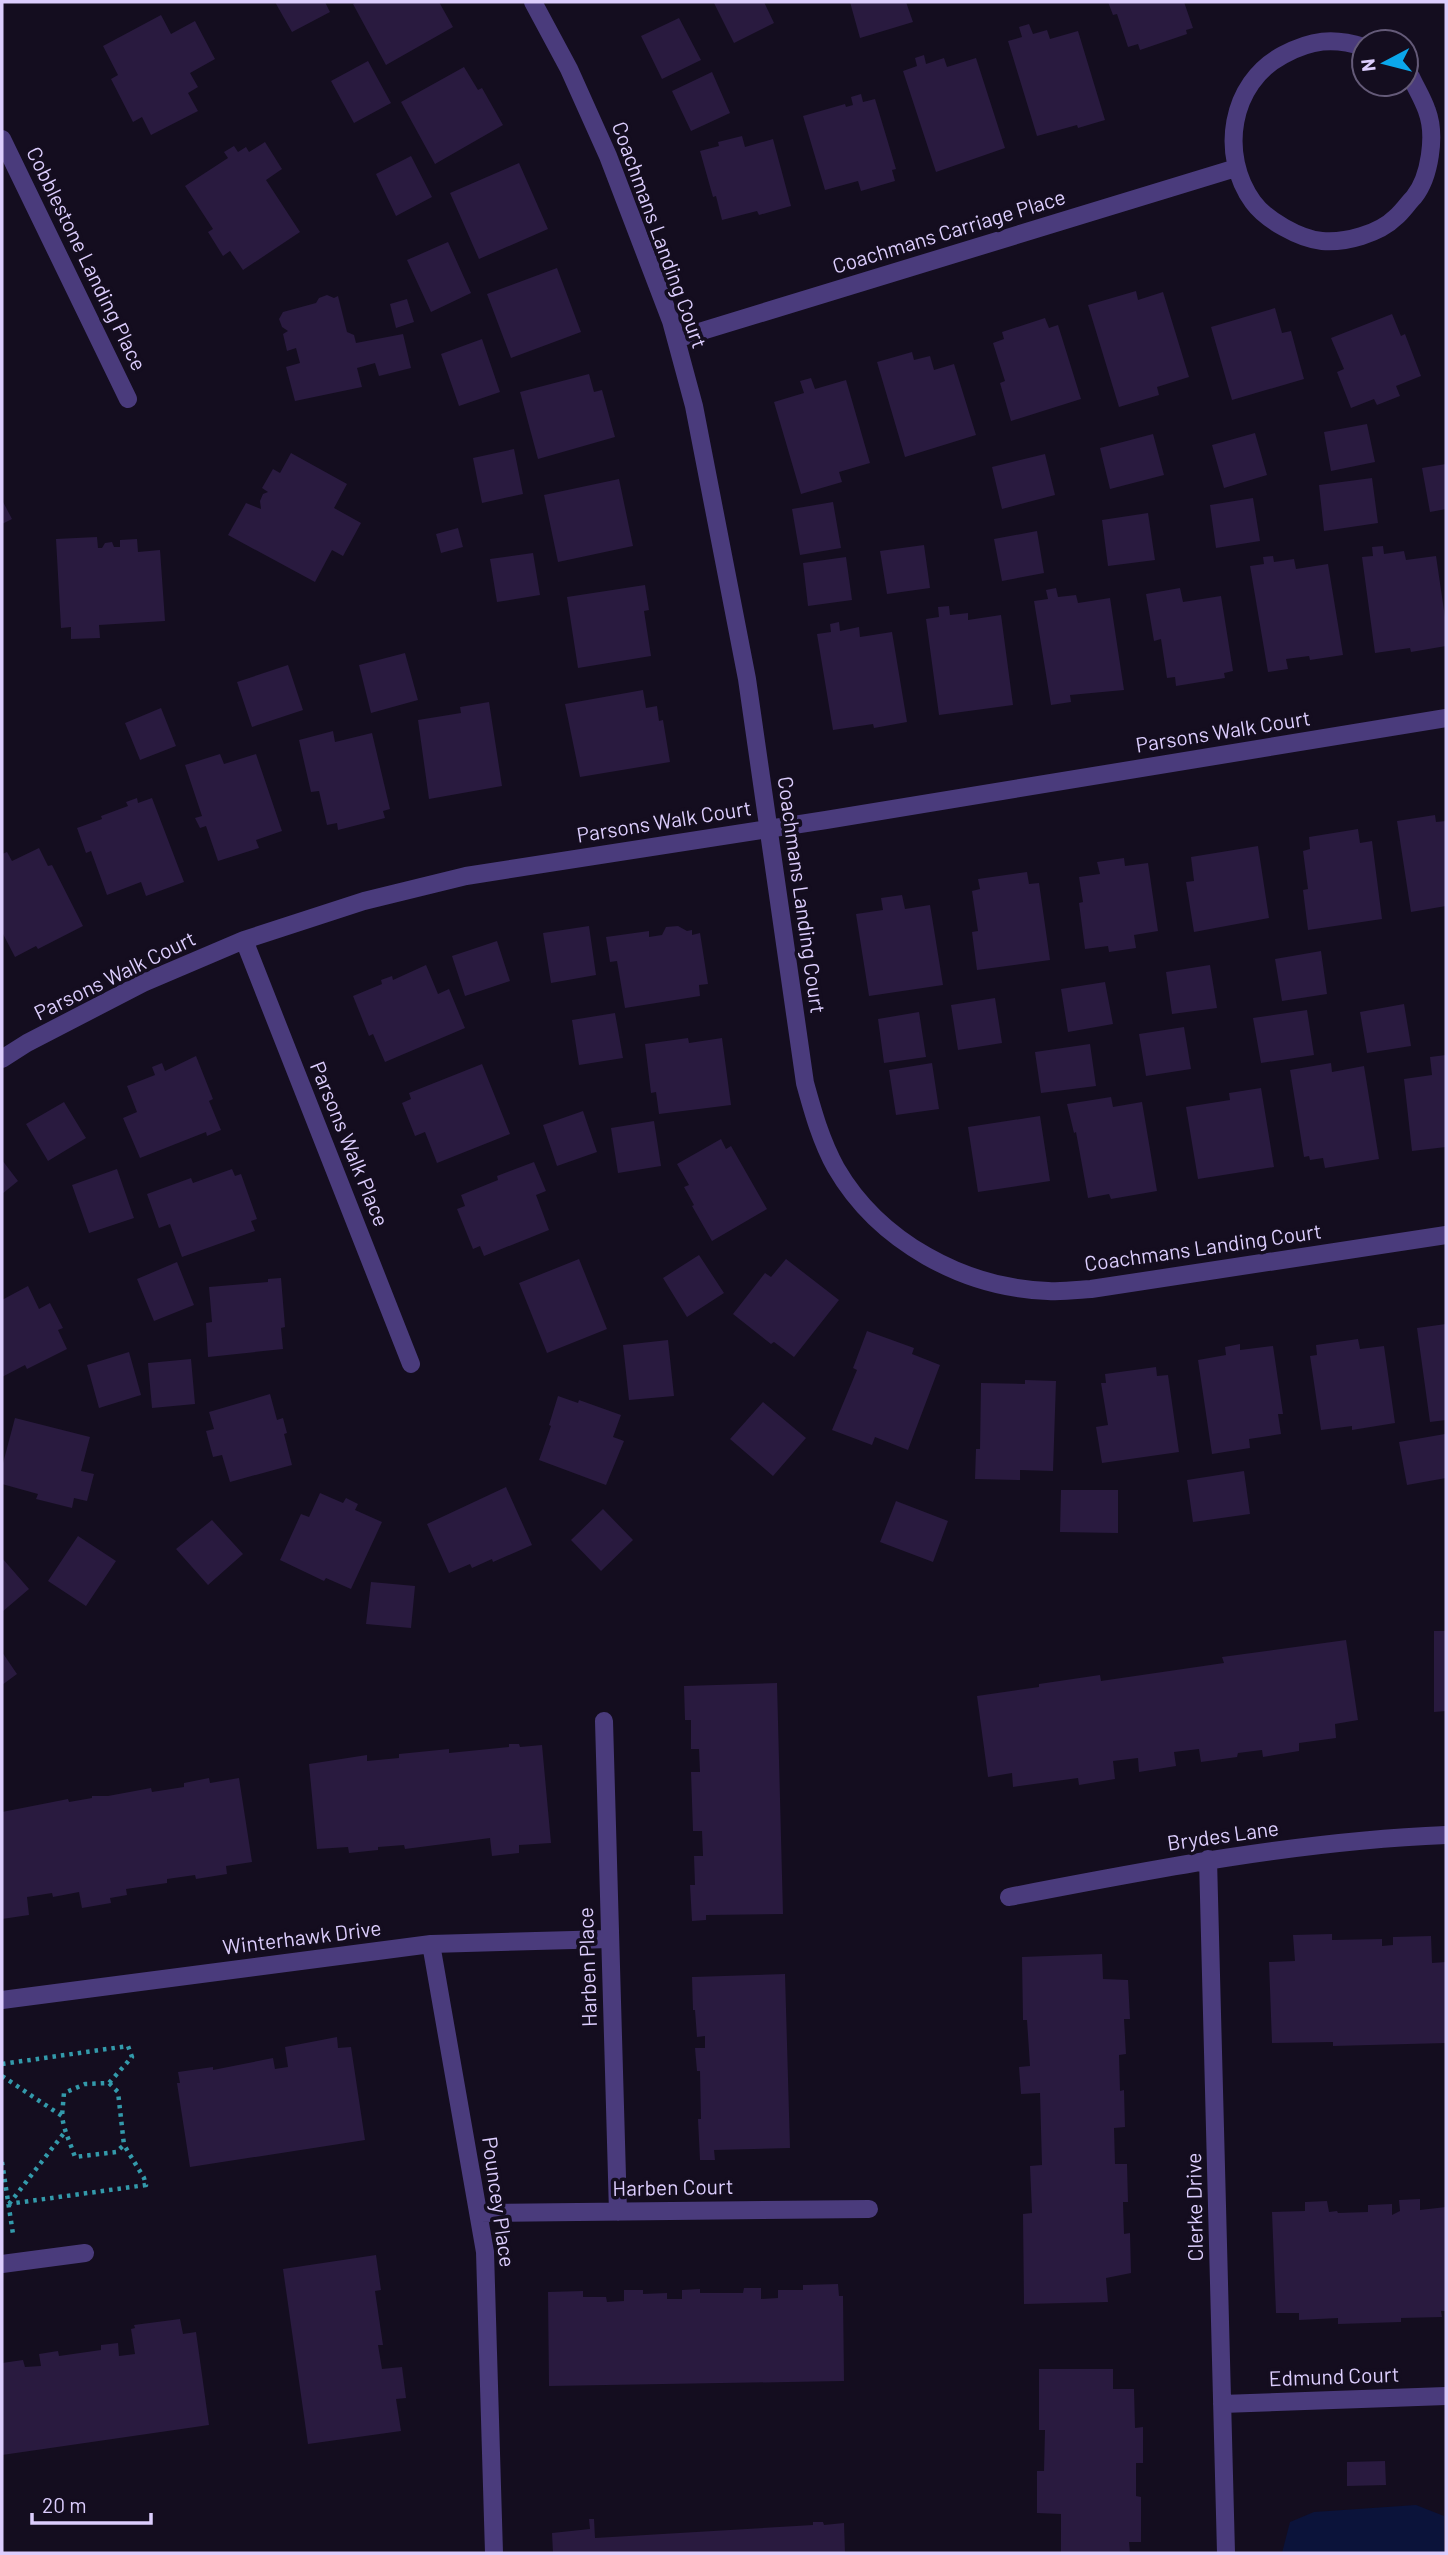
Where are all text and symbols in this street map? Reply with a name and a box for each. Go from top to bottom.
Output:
north arrow [1350,28,1420,98]
text: N [1355,57,1380,73]
street label: Coachmans Landing Court [608,118,713,351]
street label: Cobblestone Landing Place [22,142,152,374]
street label: Coachmans Carriage Place [829,183,1068,278]
street label: Parsons Walk Court [1134,704,1312,757]
street label: Coachmans Landing Court [773,775,832,1015]
street label: Parsons Walk Court [575,794,753,847]
street label: Parsons Walk Court [30,925,199,1025]
street label: Parsons Walk Place [306,1057,395,1230]
street label: Coachmans Landing Court [1083,1217,1323,1276]
street label: Brydes Lane [1165,1814,1280,1855]
street label: Harben Place [572,1907,601,2028]
street label: Winterhawk Drive [221,1914,383,1959]
street label: Pouncey Place [478,2135,521,2269]
street label: Clerke Drive [1180,2152,1207,2262]
street label: Harben Court [612,2173,734,2200]
street label: Edmund Court [1268,2361,1400,2390]
scale bar [32,2482,150,2526]
text: 20 m [42,2492,87,2517]

